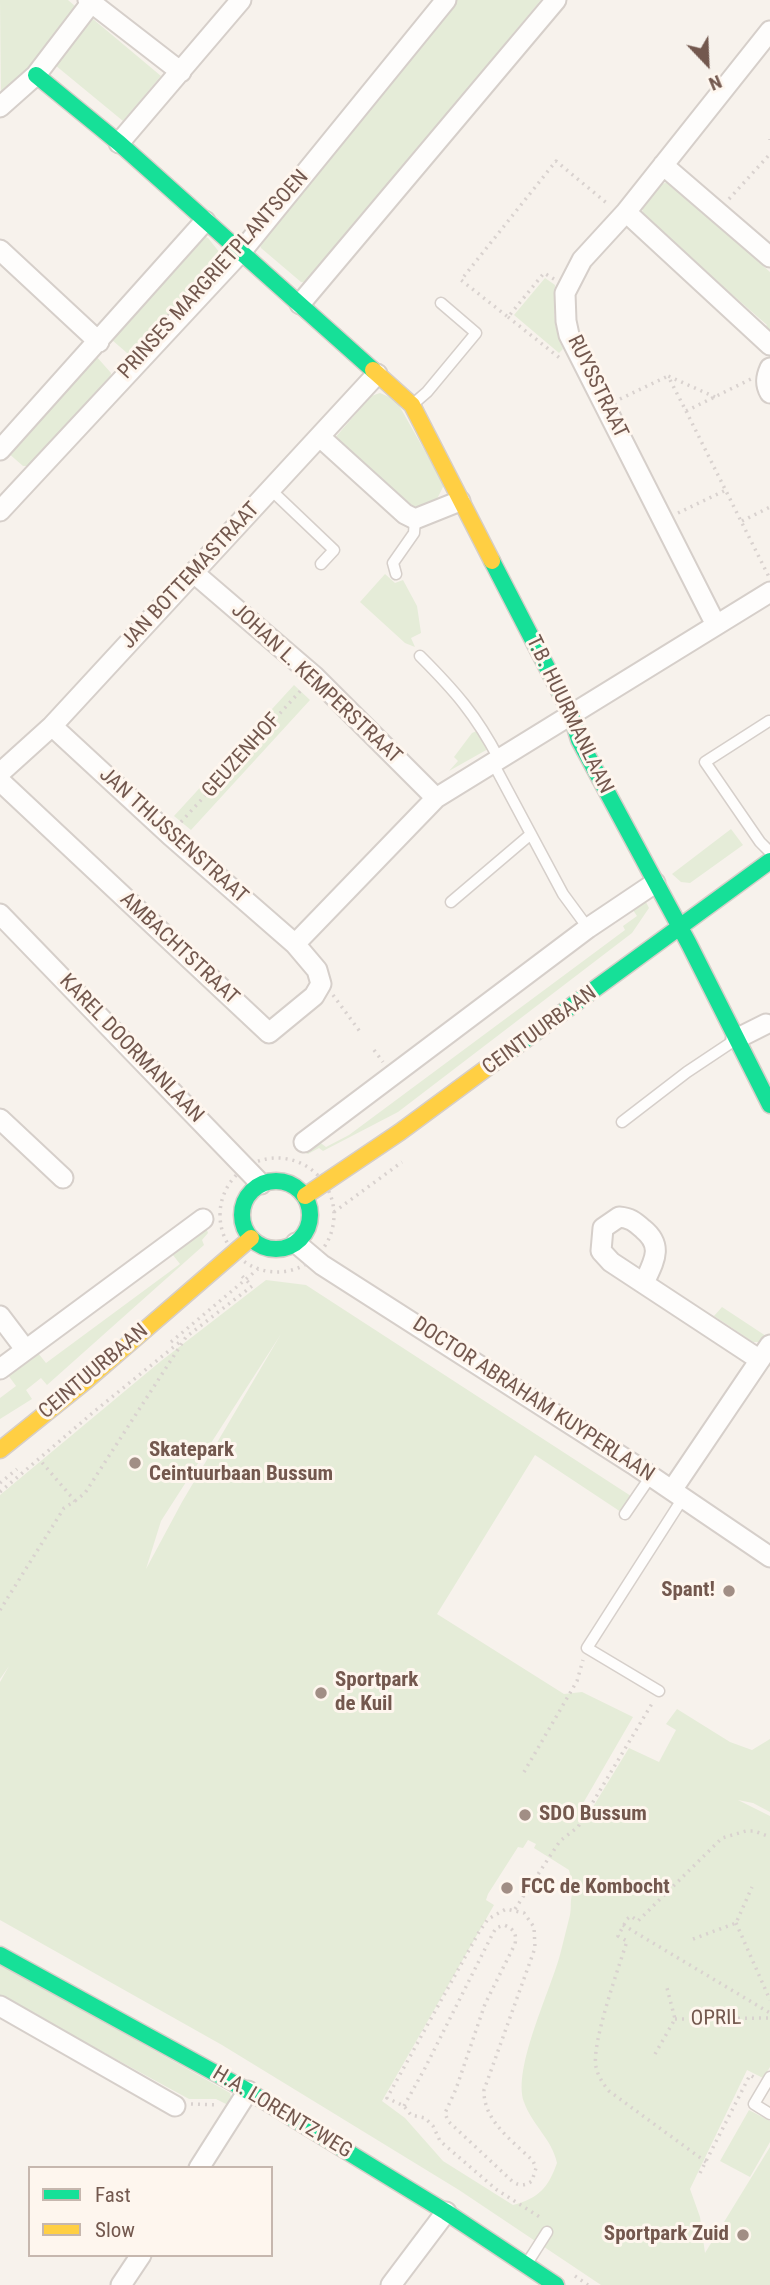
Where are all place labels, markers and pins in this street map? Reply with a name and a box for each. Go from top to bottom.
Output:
place label: Skatepark Ceintuurbaan Bussum [149,1438,333,1488]
marker: Skatepark Ceintuurbaan Bussum [127,1455,143,1471]
place label: Spant! [661,1578,715,1604]
marker: Spant! [721,1583,737,1599]
place label: Sportpark de Kuil [335,1668,418,1718]
marker: Sportpark de Kuil [313,1685,329,1701]
place label: SDO Bussum [539,1802,647,1828]
marker: SDO Bussum [517,1807,533,1823]
place label: FCC de Kombocht [521,1875,670,1901]
marker: FCC de Kombocht [499,1880,515,1896]
place label: Sportpark Zuid [604,2222,729,2248]
marker: Sportpark Zuid [735,2227,751,2243]

